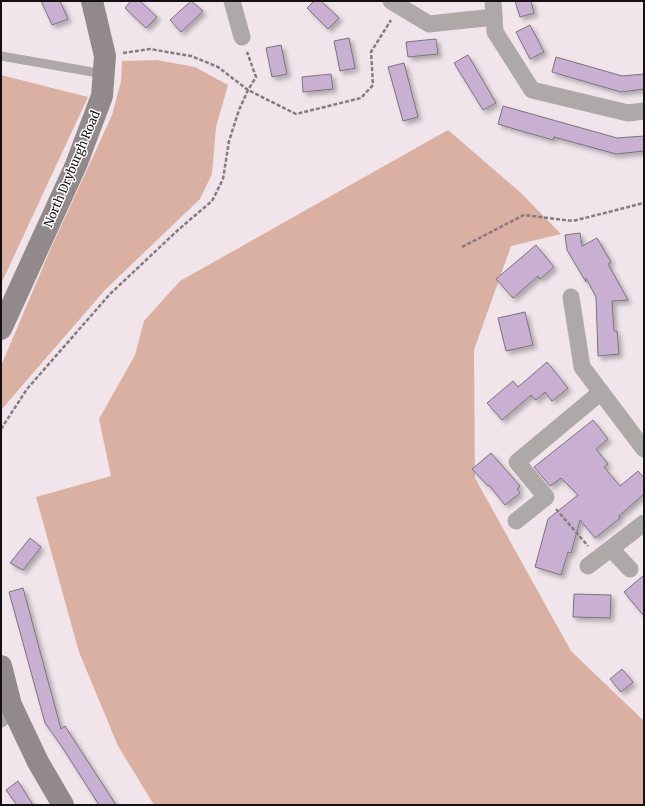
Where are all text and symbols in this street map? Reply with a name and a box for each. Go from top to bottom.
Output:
street label: North Dryburgh Road [40,108,103,229]

